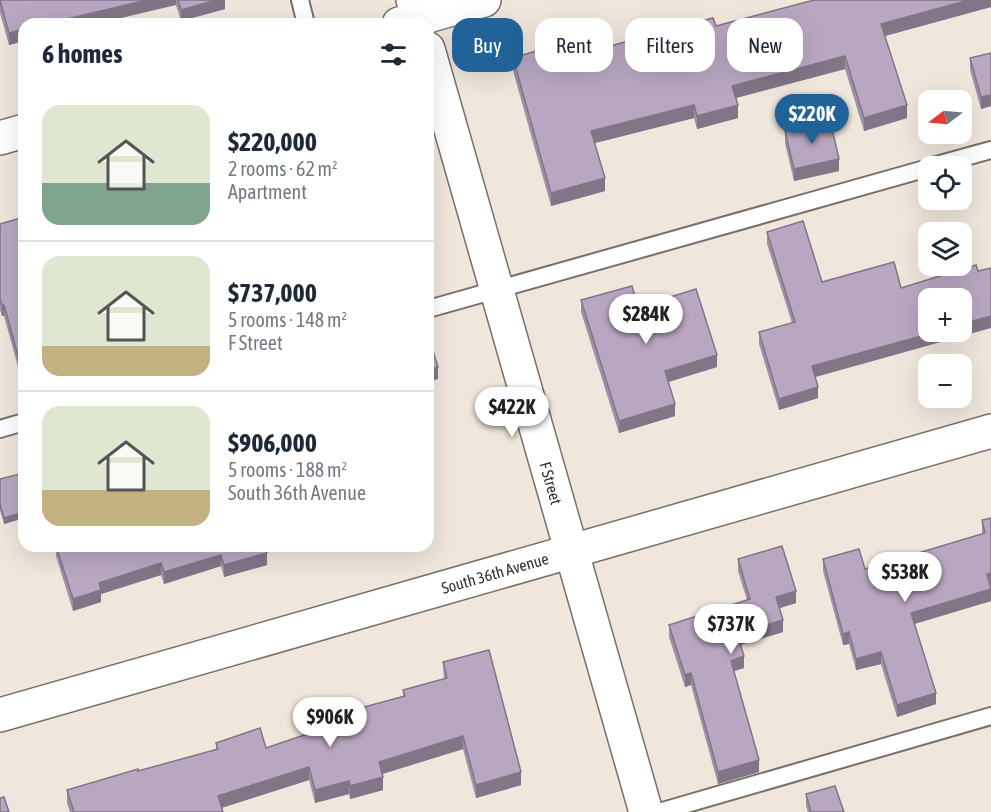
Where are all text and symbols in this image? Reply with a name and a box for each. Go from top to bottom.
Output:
chip: Buy [452,18,523,72]
chip: Rent [535,18,613,72]
chip: Filters [625,18,715,72]
chip: New [727,18,803,72]
icon: filters [377,38,410,71]
text: 6 homes [42,39,122,69]
north arrow [918,90,972,144]
map controls [918,90,972,408]
pin: $220K [770,94,854,145]
text: $220K [789,102,835,125]
text: $220,000 [228,127,317,157]
icon: home [90,129,162,201]
button: locate [918,156,972,210]
text: 2 rooms · 62 m² [228,157,338,180]
text: Apartment [228,180,307,203]
button: layers [918,222,972,276]
text: $737,000 [228,278,317,308]
icon: home [90,280,162,352]
button: + [918,288,972,342]
pin: $284K [604,294,688,345]
text: $284K [623,302,669,325]
text: 5 rooms · 148 m² [228,308,347,331]
text: F Street [228,331,283,354]
button: − [918,354,972,408]
pin: $422K [470,387,554,438]
text: $422K [489,395,535,418]
text: $906,000 [228,428,317,458]
icon: home [90,430,162,502]
text: 5 rooms · 188 m² [228,458,347,481]
street label: F Street [536,459,566,507]
text: South 36th Avenue [228,481,366,504]
street label: South 36th Avenue [439,549,551,597]
pin: $538K [863,552,947,603]
text: $538K [882,560,928,583]
pin: $737K [689,604,773,655]
text: $737K [708,612,754,635]
pin: $906K [288,697,372,748]
text: $906K [307,705,353,728]

